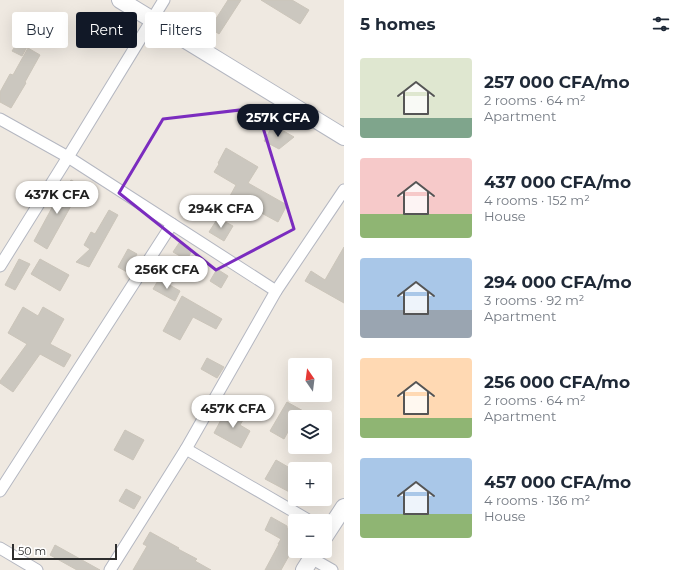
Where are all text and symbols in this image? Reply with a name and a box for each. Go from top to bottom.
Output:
chip: Buy [12,12,68,48]
chip: Rent [76,12,137,48]
chip: Filters [145,12,216,48]
icon: filters [650,13,672,35]
text: 5 homes [360,14,436,34]
text: 257 000 CFA/mo [484,72,630,92]
icon: home [392,74,440,122]
text: 2 rooms · 64 m² [484,92,586,108]
pin: 257K CFA [237,104,319,138]
text: Apartment [484,108,556,124]
text: 257K CFA [246,109,310,125]
text: 437 000 CFA/mo [484,172,631,192]
icon: home [392,174,440,222]
pin: 437K CFA [16,181,98,215]
text: 437K CFA [24,186,90,202]
text: 4 rooms · 152 m² [484,192,590,208]
pin: 294K CFA [180,195,262,229]
text: 294K CFA [188,200,254,216]
text: House [484,208,526,224]
pin: 256K CFA [126,256,208,290]
text: 256K CFA [135,261,199,277]
text: 294 000 CFA/mo [484,272,632,292]
icon: home [392,274,440,322]
text: 3 rooms · 92 m² [484,292,584,308]
text: Apartment [484,308,556,324]
north arrow [288,358,332,402]
map controls [288,358,332,558]
text: 256 000 CFA/mo [484,372,630,392]
icon: home [392,374,440,422]
text: 2 rooms · 64 m² [484,392,586,408]
pin: 457K CFA [192,395,274,429]
text: 457K CFA [200,400,266,416]
text: Apartment [484,408,556,424]
button: layers [288,410,332,454]
button: + [288,462,332,506]
text: 457 000 CFA/mo [484,472,631,492]
icon: home [392,474,440,522]
text: 4 rooms · 136 m² [484,492,590,508]
text: House [484,508,526,524]
button: − [288,514,332,558]
scale bar [12,542,117,561]
text: 50 m [18,544,46,558]

